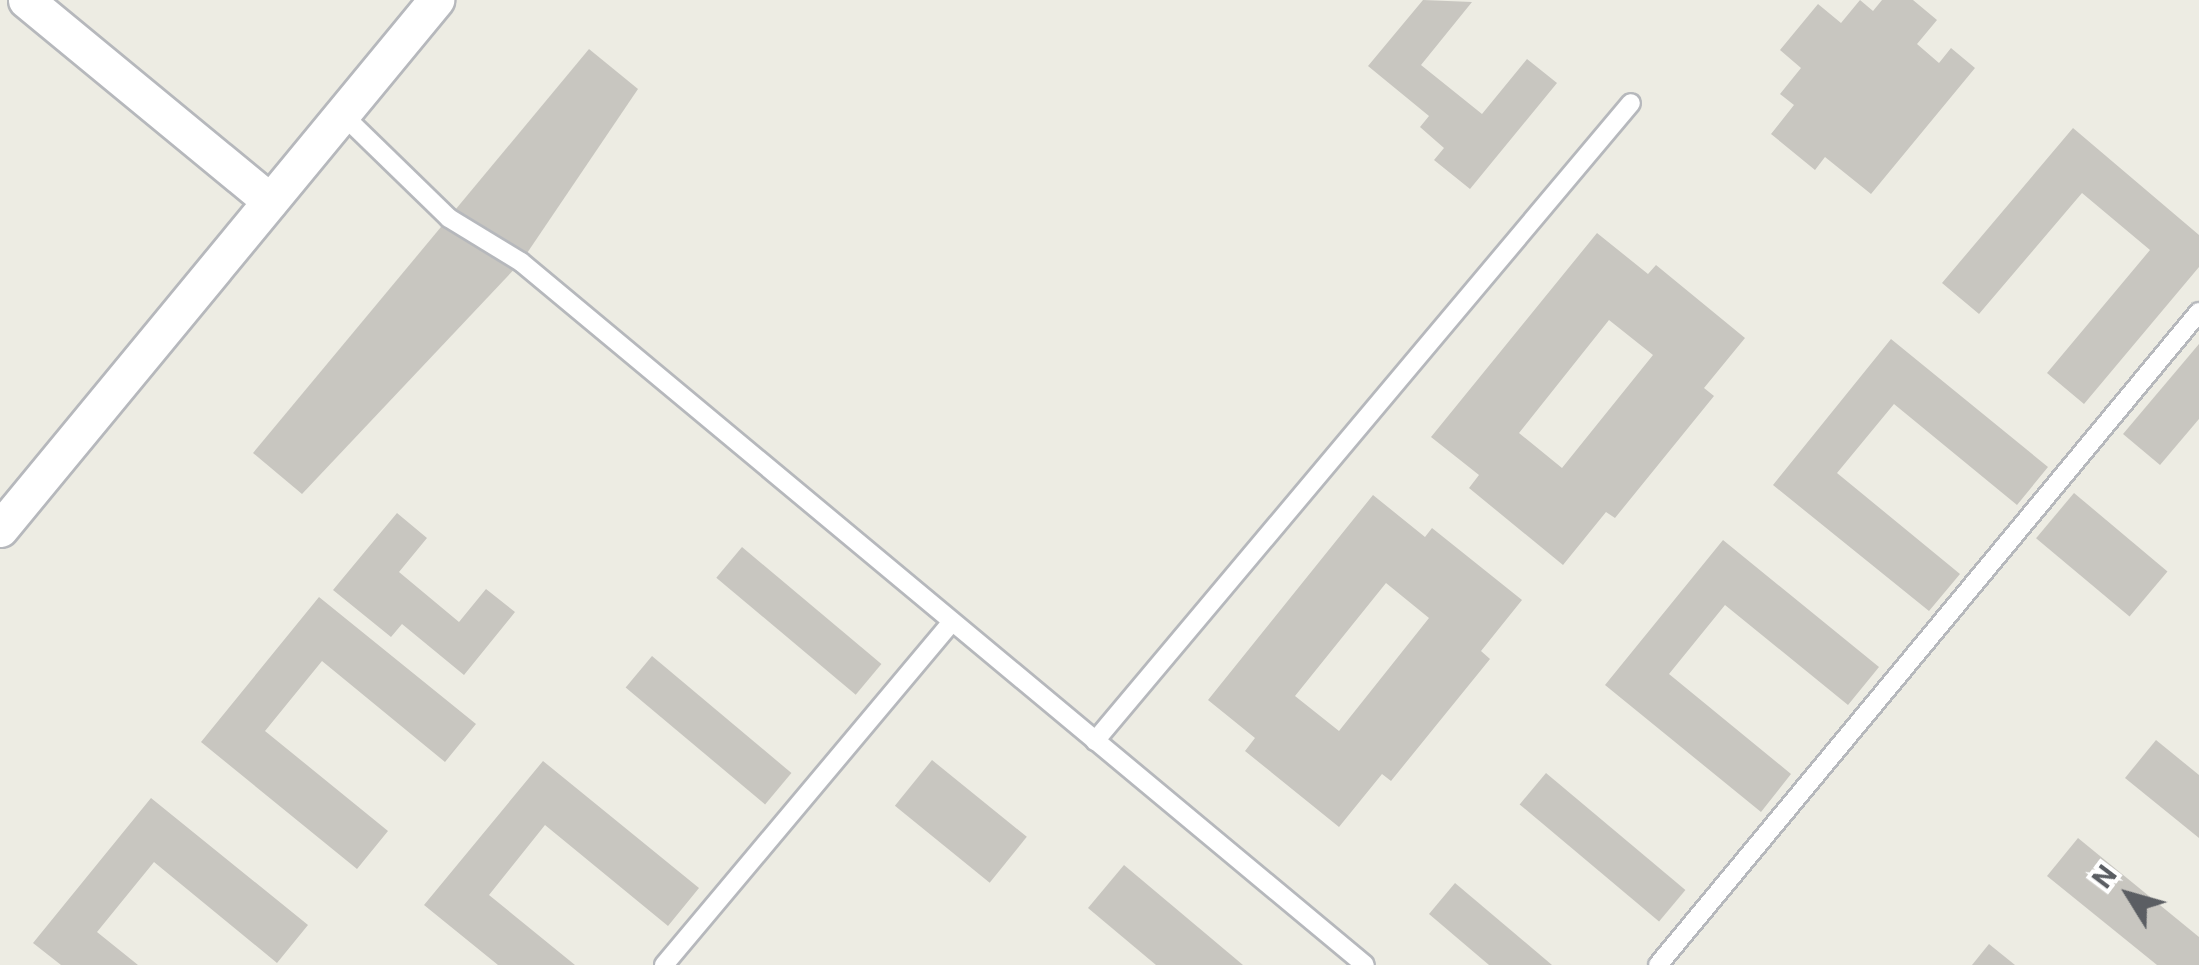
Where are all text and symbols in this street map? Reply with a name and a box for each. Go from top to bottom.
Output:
north arrow [2079,845,2179,945]
text: N [2086,859,2124,894]

